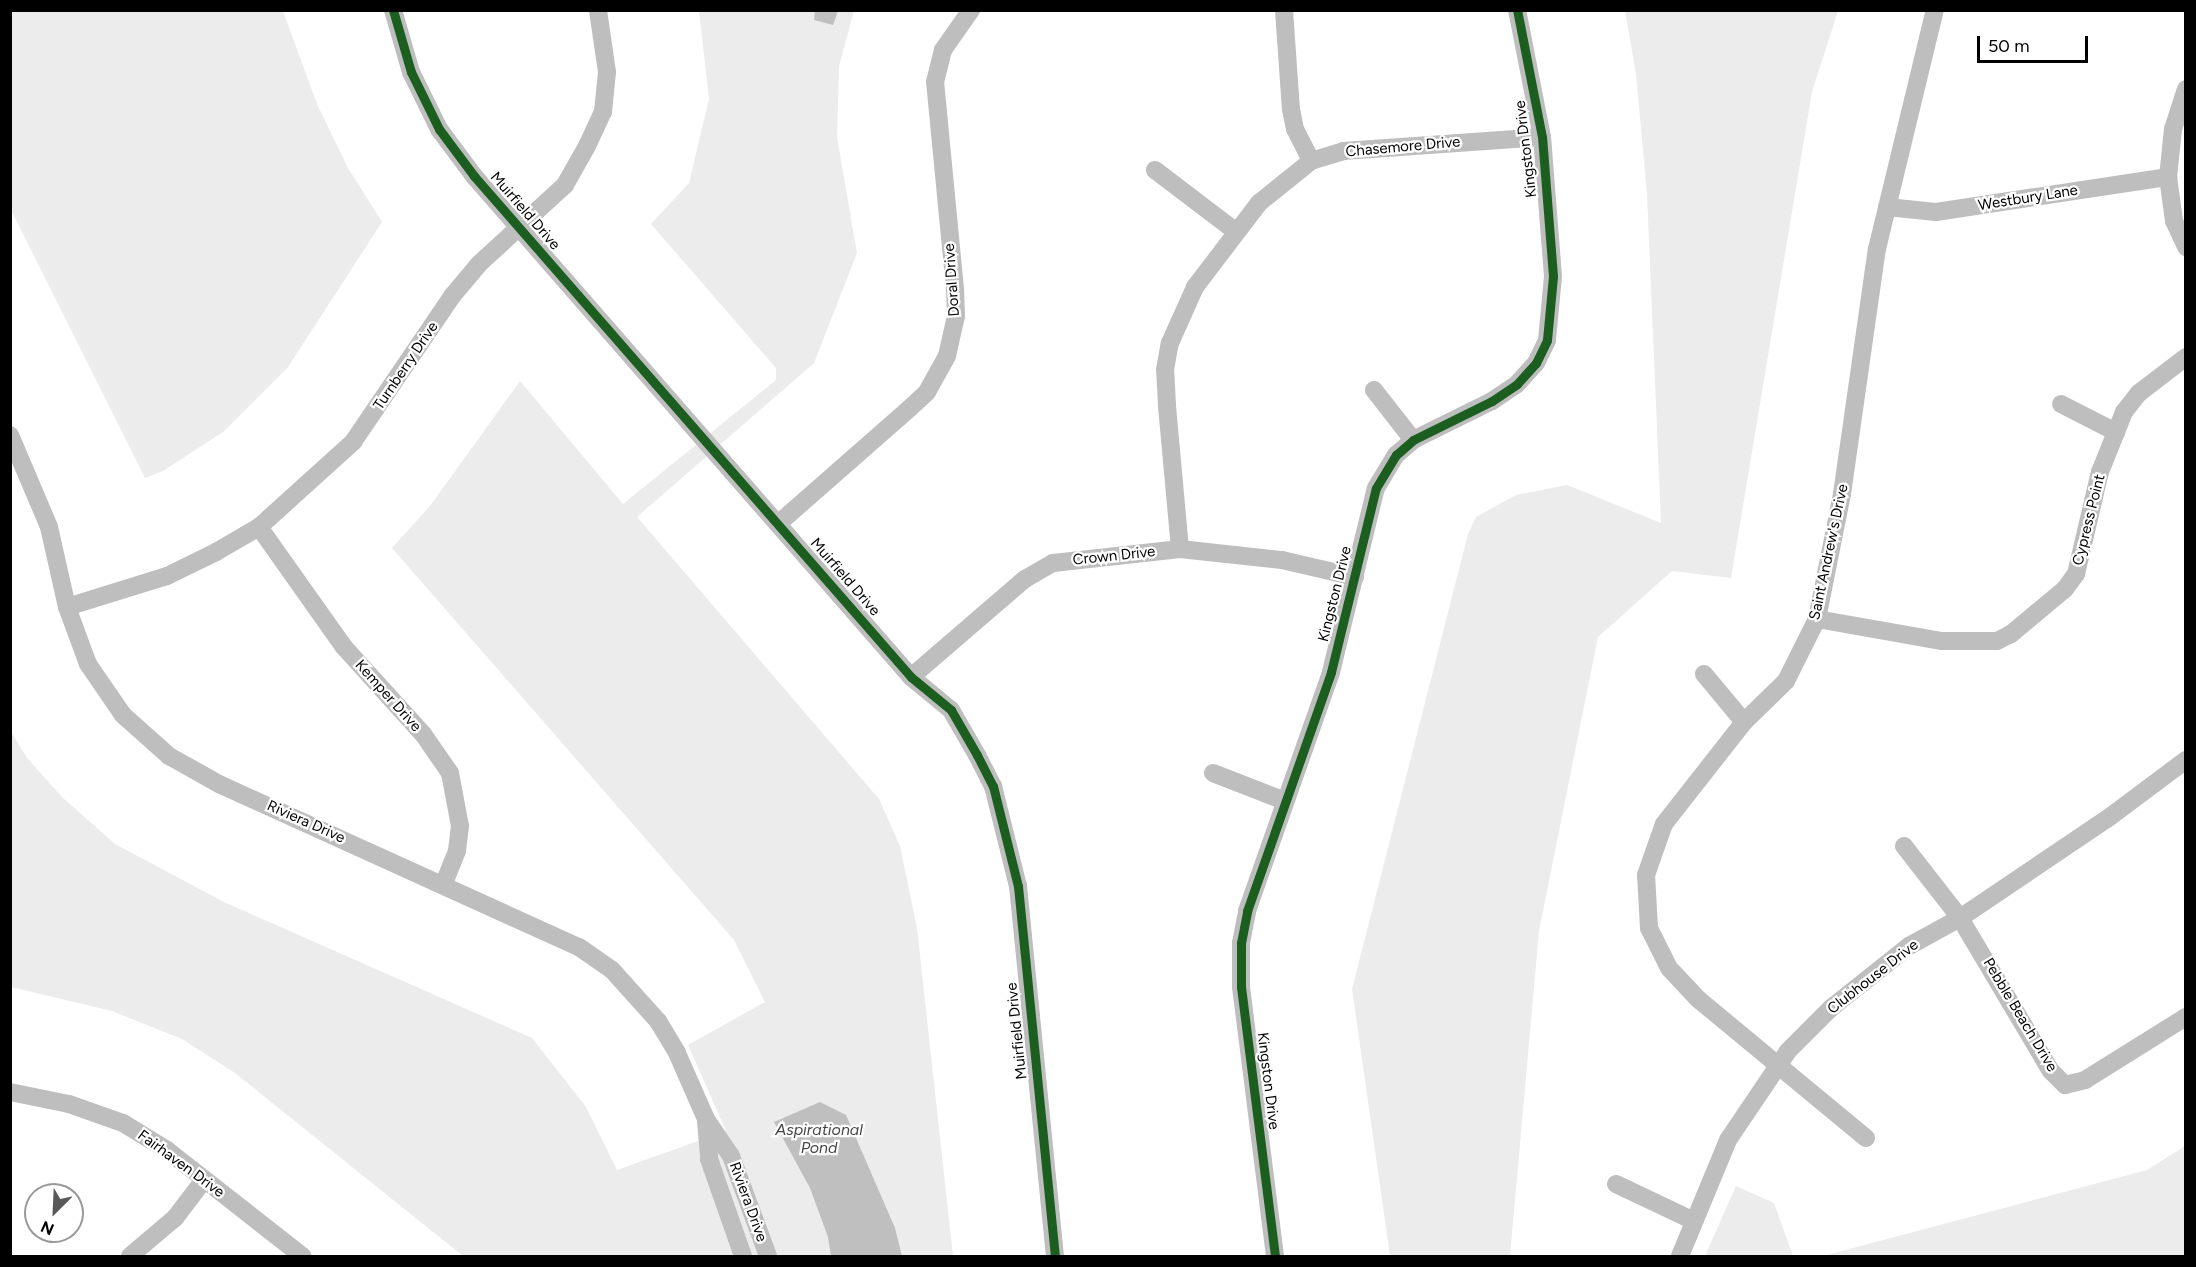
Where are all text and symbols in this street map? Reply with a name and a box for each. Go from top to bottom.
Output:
scale bar [1980,24,2091,62]
text: 50 m [1988,35,2030,57]
street label: Kingston Drive [1511,99,1541,199]
street label: Chasemore Drive [1345,133,1461,161]
street label: Muirfield Drive [486,168,564,254]
street label: Westbury Lane [1977,181,2079,215]
street label: Doral Drive [940,243,964,317]
street label: Turnberry Drive [370,318,442,414]
street label: Cypress Point [2069,473,2109,567]
street label: Saint Andrew's Drive [1806,482,1852,622]
street label: Muirfield Drive [806,534,884,620]
street label: Crown Drive [1072,543,1156,569]
street label: Kingston Drive [1314,544,1356,644]
street label: Kemper Drive [351,656,425,736]
street label: Riviera Drive [264,797,348,847]
street label: Clubhouse Drive [1824,936,1922,1018]
street label: Pebble Beach Drive [1979,955,2061,1075]
street label: Muirfield Drive [1003,982,1031,1080]
street label: Kingston Drive [1253,1031,1283,1131]
water label: Aspirational Pond [775,1120,863,1158]
street label: Fairhaven Drive [134,1127,228,1201]
street label: Riviera Drive [725,1160,771,1244]
north arrow [24,1183,84,1243]
text: N [38,1217,57,1239]

